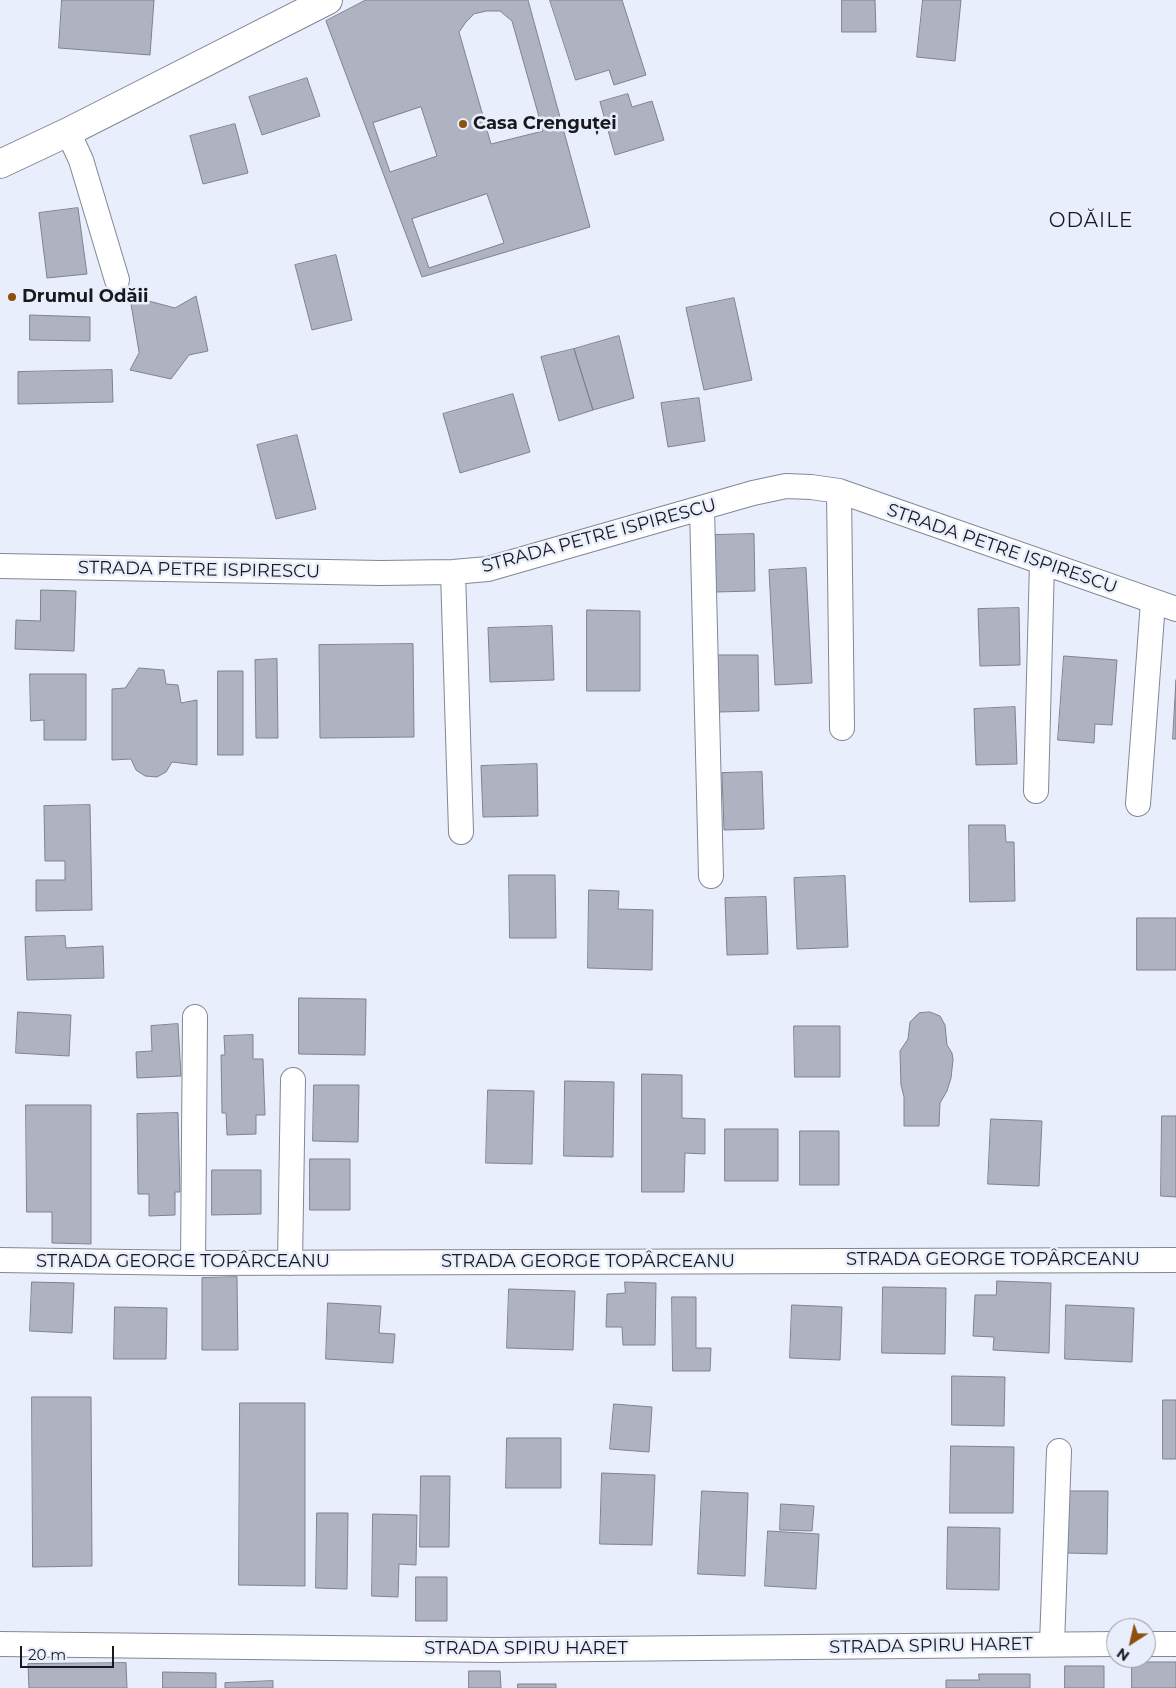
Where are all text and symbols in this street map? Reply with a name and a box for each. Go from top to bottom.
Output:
place label: Casa Crenguței [473,113,617,135]
marker: Casa Crenguței [457,118,469,130]
district label: ODĂILE [1048,209,1134,233]
place label: Drumul Odăii [22,286,148,308]
marker: Drumul Odăii [6,291,18,303]
street label: STRADA PETRE ISPIRESCU [479,494,719,578]
street label: STRADA PETRE ISPIRESCU [884,499,1120,599]
street label: STRADA PETRE ISPIRESCU [78,557,320,583]
street label: STRADA GEORGE TOPÂRCEANU [846,1249,1140,1271]
street label: STRADA GEORGE TOPÂRCEANU [36,1251,330,1273]
street label: STRADA GEORGE TOPÂRCEANU [441,1251,735,1273]
north arrow [1106,1618,1156,1668]
street label: STRADA SPIRU HARET [829,1633,1033,1659]
scale bar [22,1636,116,1668]
street label: STRADA SPIRU HARET [424,1638,628,1660]
text: N [1113,1644,1133,1665]
text: 20 m [28,1645,66,1664]

